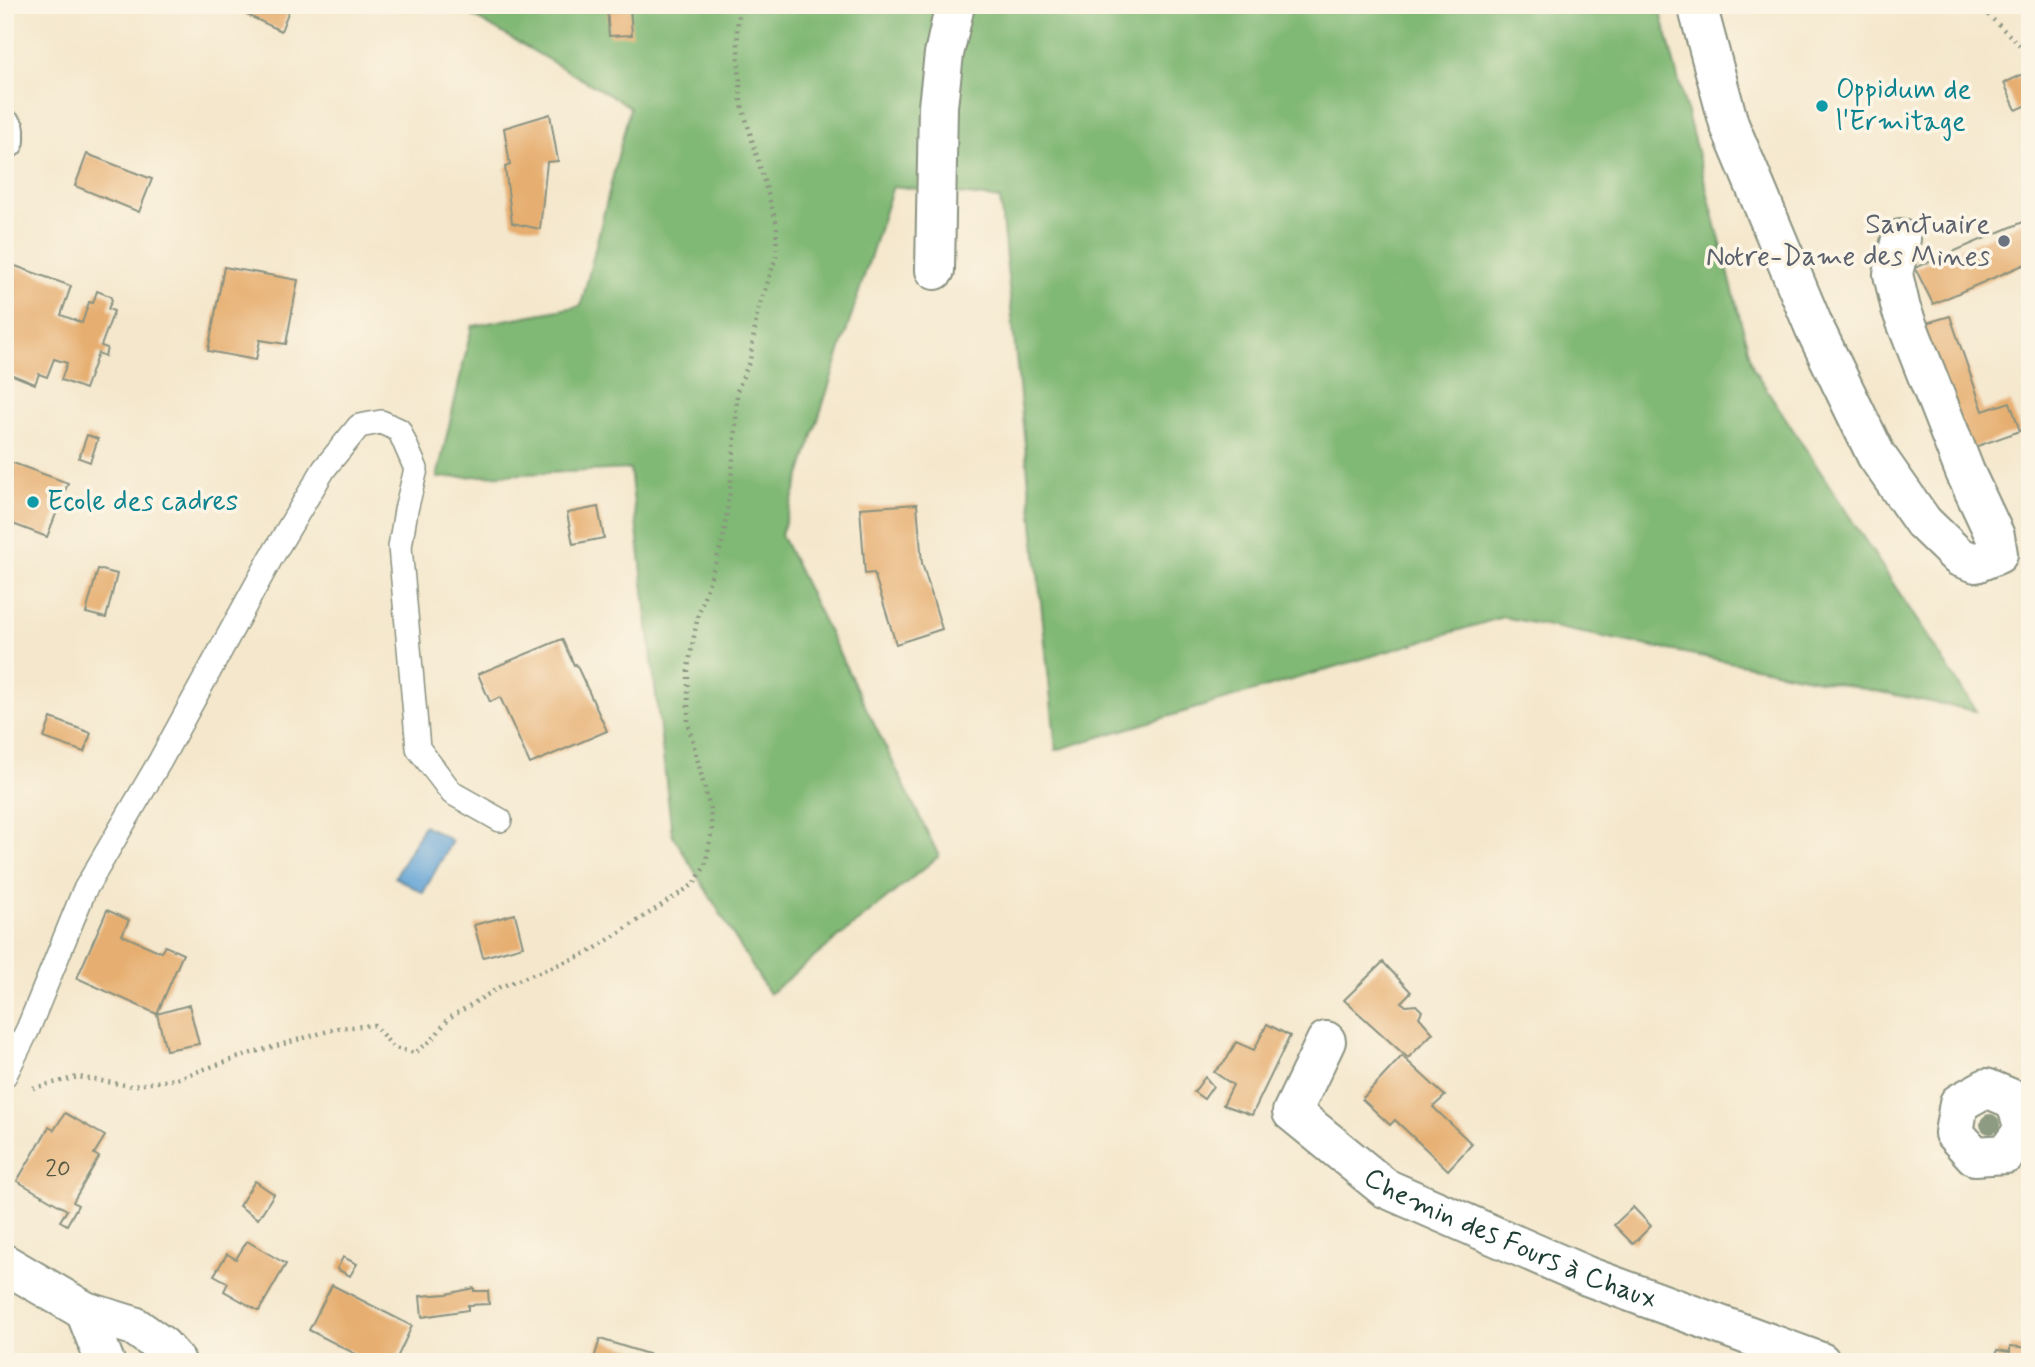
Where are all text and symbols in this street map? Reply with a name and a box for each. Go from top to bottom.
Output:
place label: Oppidum de l'Ermitage [1836,72,1971,141]
marker: Oppidum de l'Ermitage [1814,98,1830,114]
place label: Sanctuaire Notre-Dame des Mines [1706,207,1990,276]
marker: Sanctuaire Notre-Dame des Mines [1996,233,2012,249]
place label: Ecole des cadres [47,484,238,521]
marker: Ecole des cadres [25,494,41,510]
house number: 20 [45,1154,71,1185]
street label: Chemin des Fours à Chaux [1356,1159,1662,1318]

